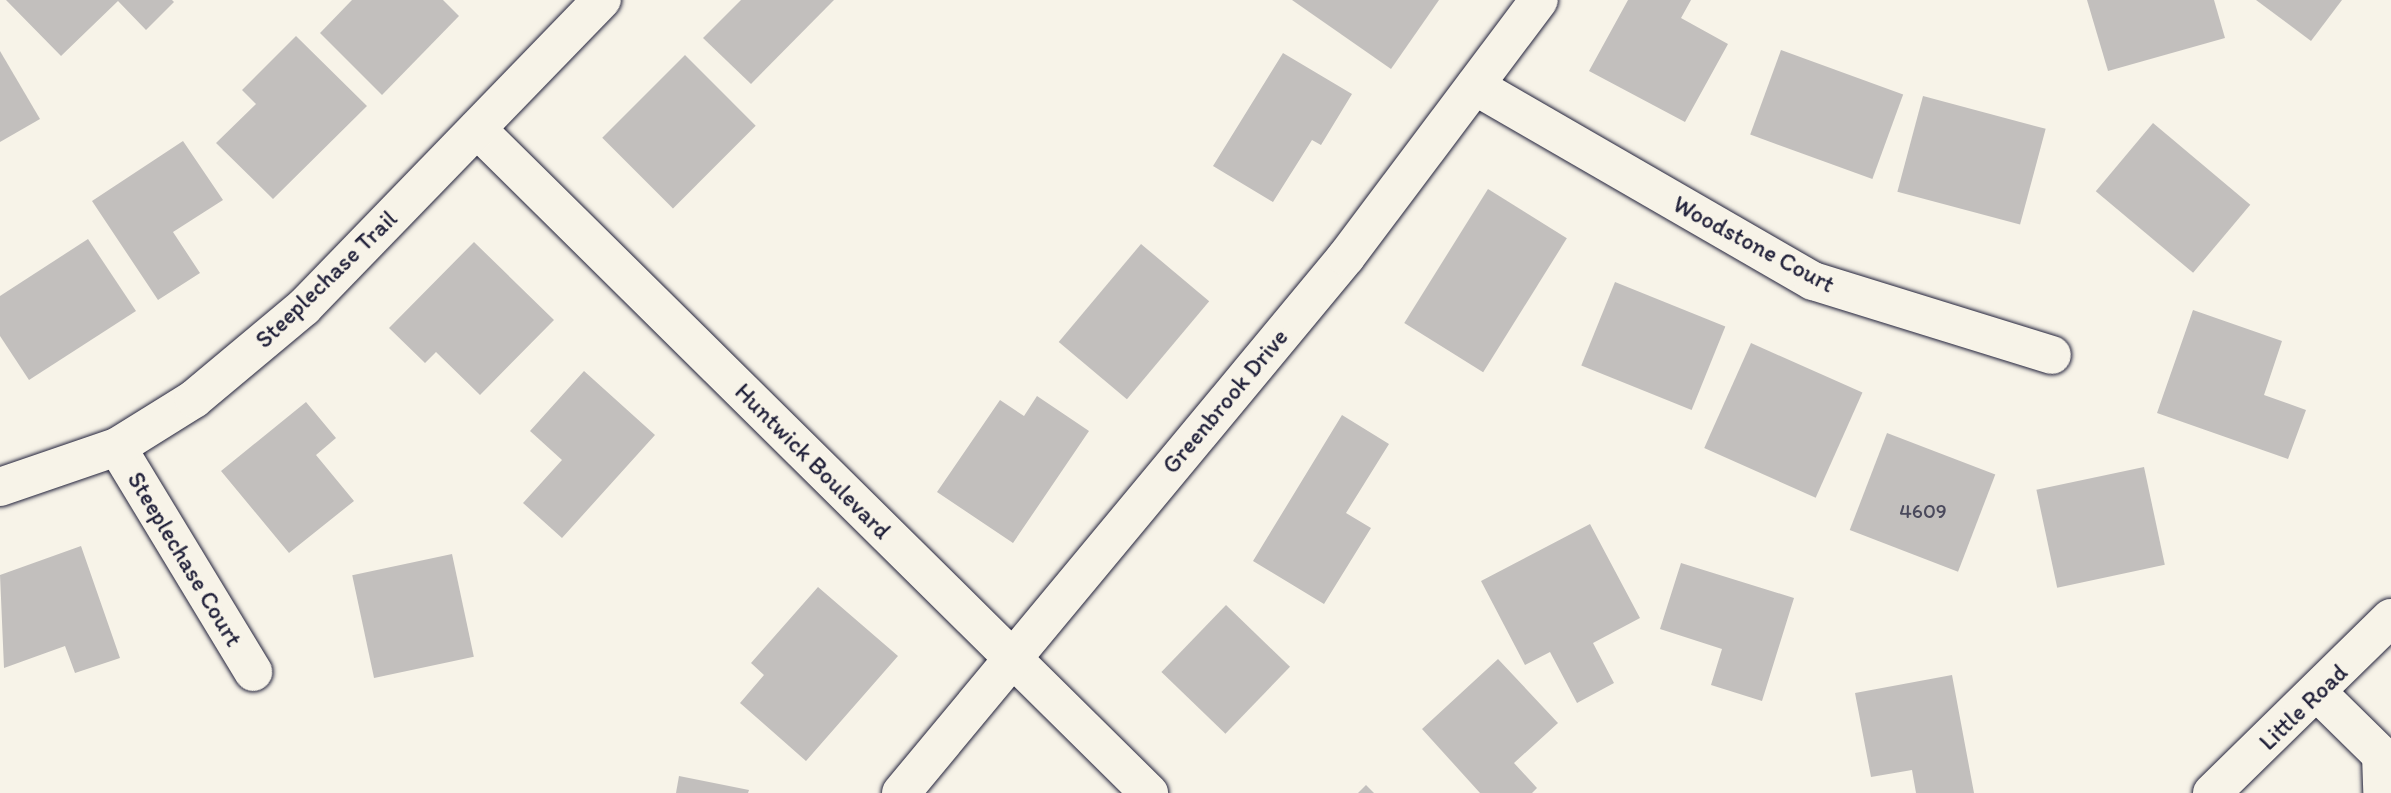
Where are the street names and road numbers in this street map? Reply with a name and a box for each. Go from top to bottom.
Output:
street label: Woodstone Court [1668,189,1840,299]
street label: Steeplechase Trail [249,204,403,354]
street label: Greenbrook Drive [1156,323,1294,479]
street label: Huntwick Boulevard [729,377,897,545]
street label: Steeplechase Court [122,467,248,651]
street label: Little Road [2253,658,2353,756]

